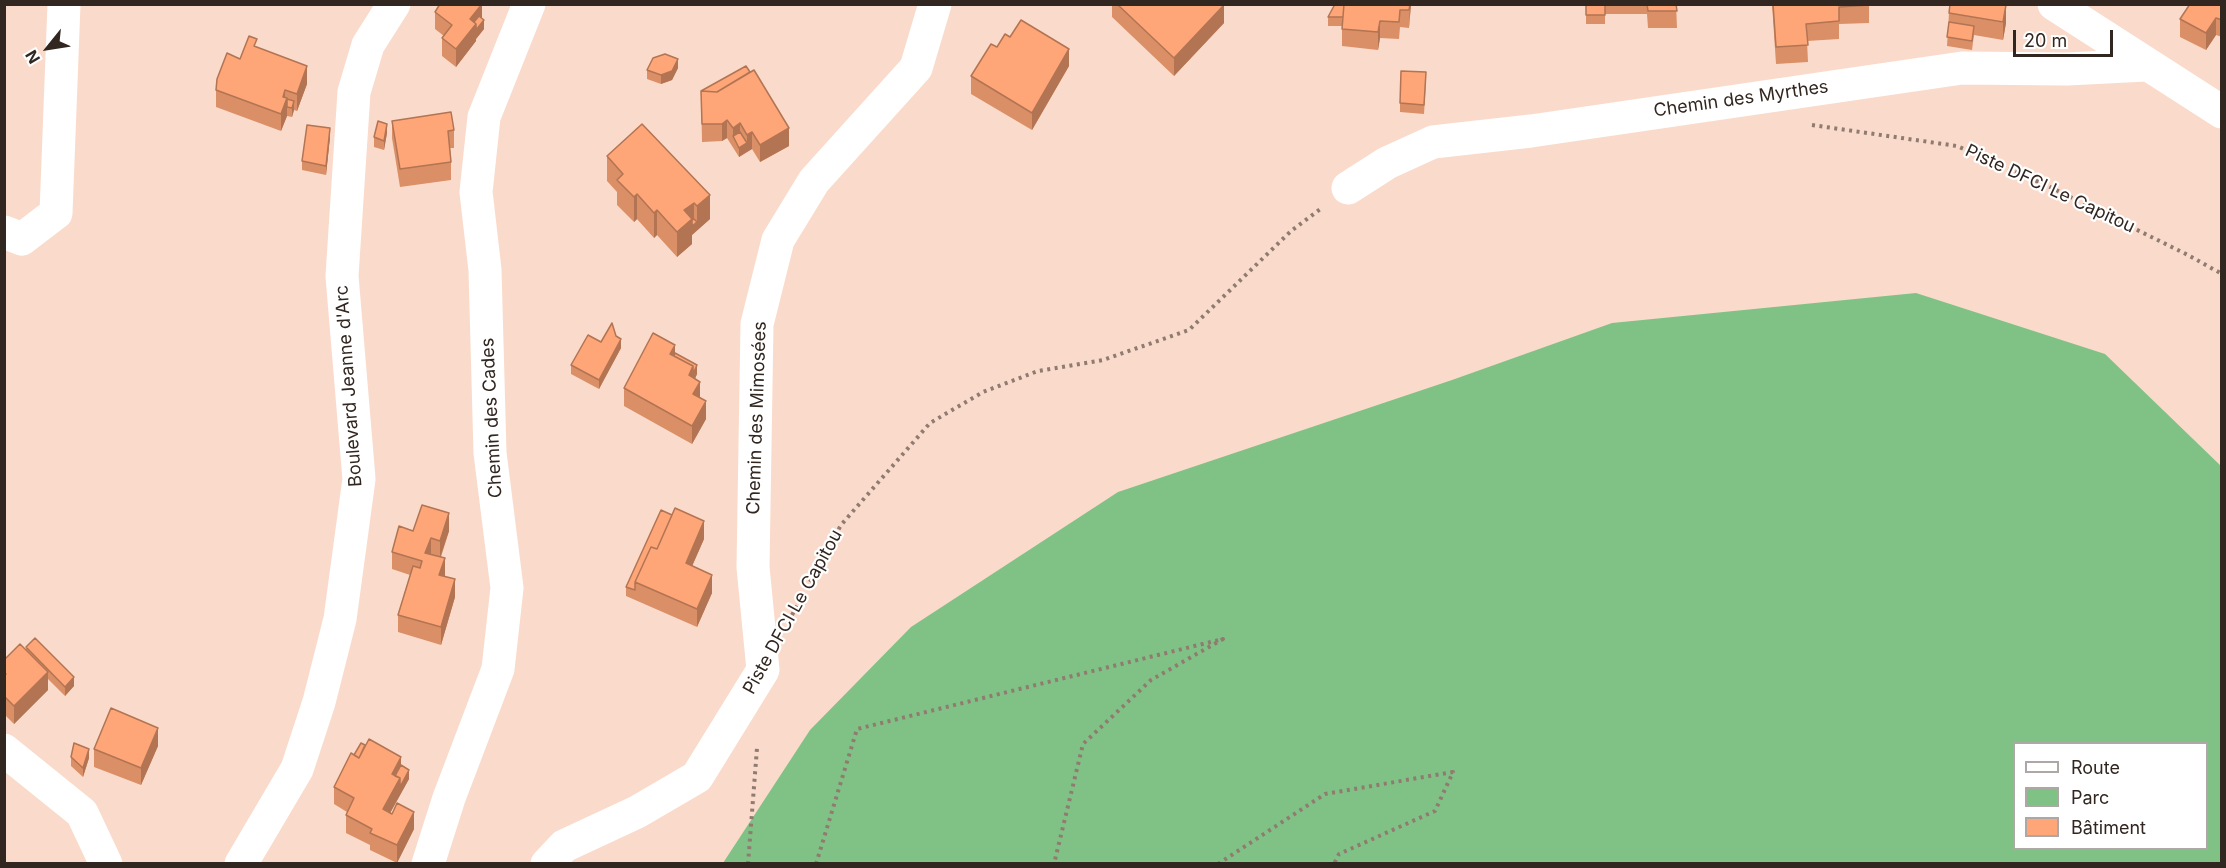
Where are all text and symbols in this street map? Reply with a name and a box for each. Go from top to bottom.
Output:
north arrow [18,18,78,78]
scale bar [2016,18,2116,56]
text: 20 m [2024,30,2067,51]
text: N [21,47,44,67]
street label: Chemin des Myrthes [1652,76,1830,122]
street label: Piste DFCI Le Capitou [1962,140,2138,238]
street label: Boulevard Jeanne d'Arc [331,284,367,488]
street label: Chemin des Mimosées [743,321,771,515]
street label: Chemin des Cades [477,337,507,499]
street label: Piste DFCI Le Capitou [739,526,847,698]
legend [2013,742,2208,850]
text: Route [2071,757,2120,778]
text: Parc [2071,787,2109,808]
text: Bâtiment [2071,817,2146,838]

